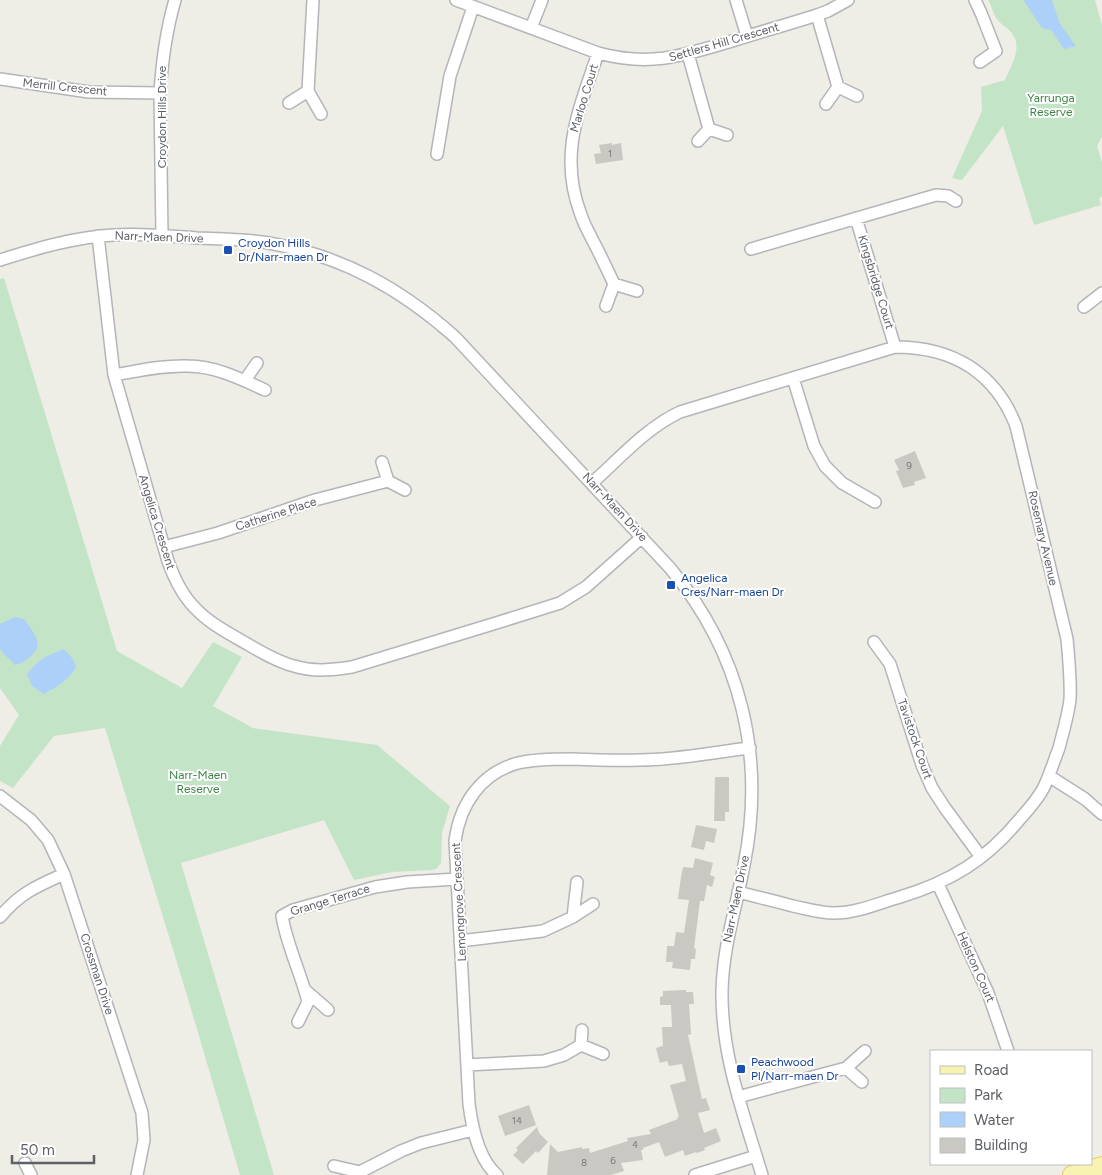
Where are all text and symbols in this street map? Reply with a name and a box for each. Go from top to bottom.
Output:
street label: Settlers Hill Crescent [667,19,781,64]
street label: Marloo Court [567,62,601,134]
street label: Croydon Hills Drive [155,65,169,168]
street label: Merrill Crescent [22,76,108,98]
park label: Yarrunga Reserve [1027,91,1075,119]
house number: 1 [608,147,612,160]
street label: Narr-Maen Drive [114,228,204,246]
street label: Kingsbridge Court [855,233,897,331]
place label: Croydon Hills Dr/Narr-maen Dr [238,236,328,264]
marker: Croydon Hills Dr/Narr-maen Dr [222,244,234,256]
house number: 9 [906,459,912,472]
street label: Narr-Maen Drive [580,470,651,545]
street label: Angelica Crescent [136,473,178,572]
street label: Rosemary Avenue [1025,489,1061,587]
street label: Catherine Place [234,494,319,534]
place label: Angelica Cres/Narr-maen Dr [681,571,784,599]
marker: Angelica Cres/Narr-maen Dr [665,579,677,591]
street label: Tavistock Court [895,697,935,782]
park label: Narr-Maen Reserve [169,768,227,796]
street label: Lemongrove Crescent [449,842,469,962]
street label: Narr-Maen Drive [720,854,752,944]
street label: Grange Terrace [289,881,372,919]
street label: Helston Court [954,930,998,1005]
street label: Crossman Drive [77,932,117,1017]
legend [930,1050,1092,1165]
place label: Peachwood Pl/Narr-maen Dr [751,1055,839,1083]
text: Road [974,1061,1009,1079]
marker: Peachwood Pl/Narr-maen Dr [735,1063,747,1075]
text: Park [974,1086,1003,1104]
text: Water [974,1111,1014,1129]
house number: 14 [512,1114,522,1127]
scale bar [12,1132,95,1164]
text: Building [974,1136,1028,1154]
house number: 4 [632,1138,638,1151]
text: 50 m [20,1141,55,1159]
house number: 6 [610,1154,616,1167]
house number: 8 [581,1156,587,1169]

